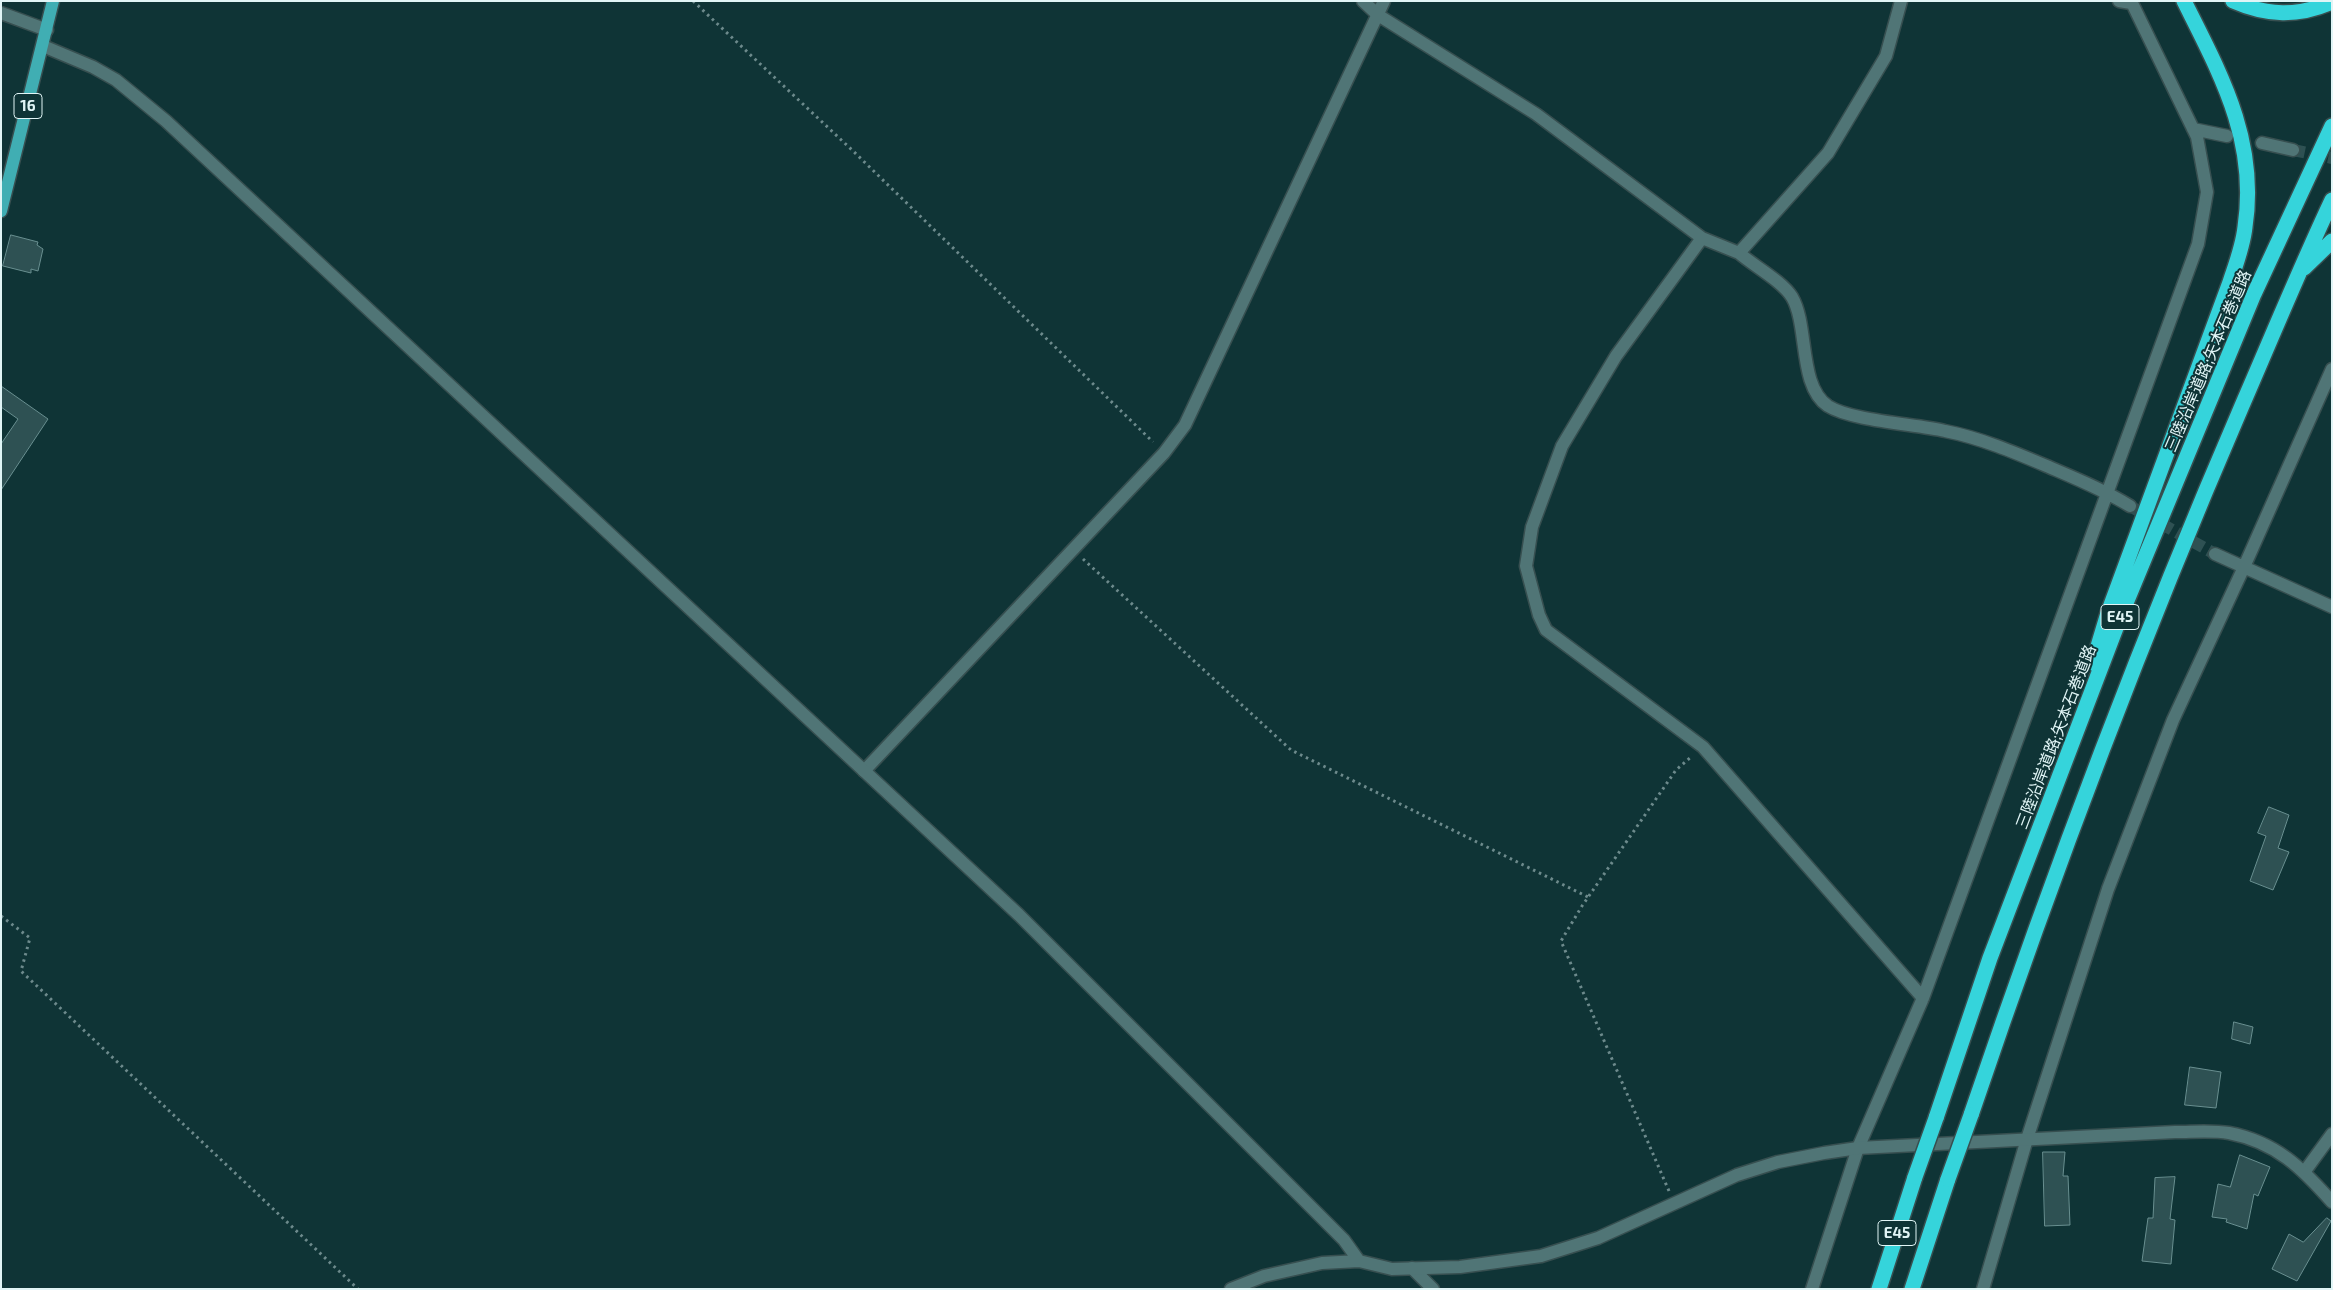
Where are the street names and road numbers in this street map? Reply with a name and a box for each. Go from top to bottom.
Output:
road number: 16 [14,94,42,118]
street label: 三陸沿岸道路;矢本石巻道路 [2161,267,2255,455]
road number: E45 [2101,604,2139,630]
street label: 三陸沿岸道路;矢本石巻道路 [2012,642,2100,832]
road number: E45 [1878,1220,1916,1246]

